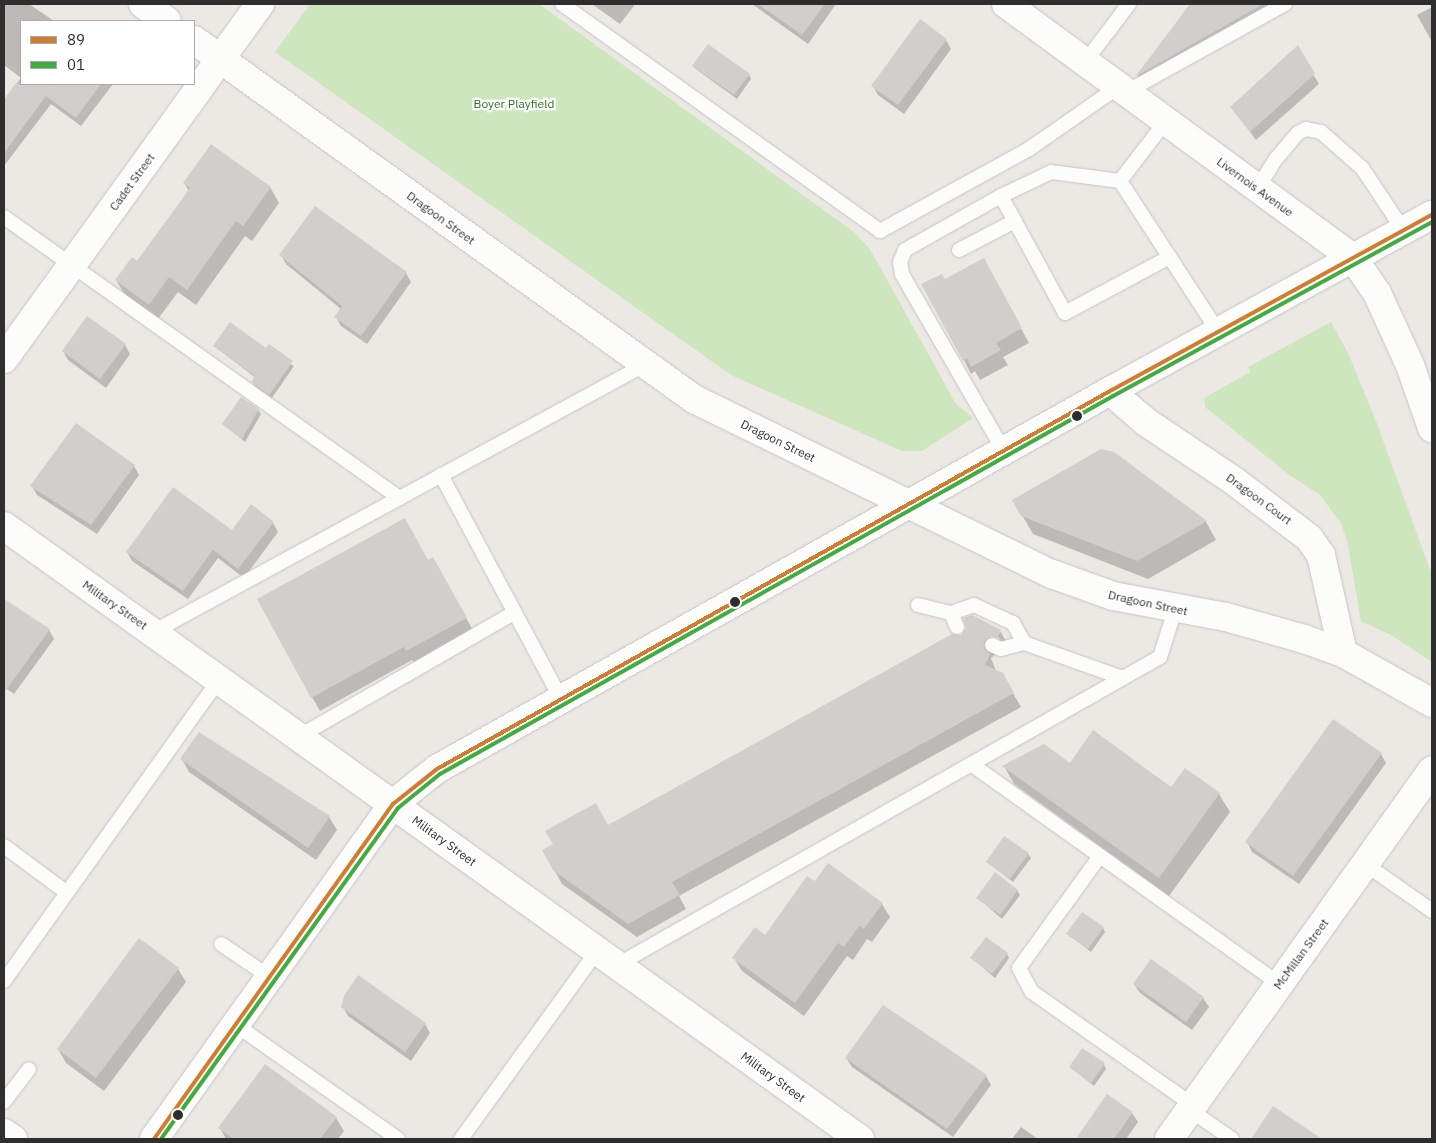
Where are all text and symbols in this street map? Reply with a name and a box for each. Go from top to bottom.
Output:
legend [20,20,195,85]
text: 89 [67,30,85,49]
text: 01 [67,55,85,74]
park label: Boyer Playfield [474,97,554,111]
street label: Cadet Street [106,151,158,213]
street label: Livernois Avenue [1214,154,1296,220]
street label: Dragoon Street [404,188,478,248]
unlabelled marker [1072,411,1082,421]
street label: Dragoon Street [738,417,818,465]
street label: Dragoon Court [1223,470,1295,528]
street label: Military Street [80,577,150,633]
street label: Dragoon Street [1107,588,1189,618]
unlabelled marker [730,597,740,607]
street label: Military Street [409,813,479,869]
street label: McMillan Street [1270,916,1332,992]
street label: Military Street [738,1049,808,1105]
unlabelled marker [173,1110,183,1120]

